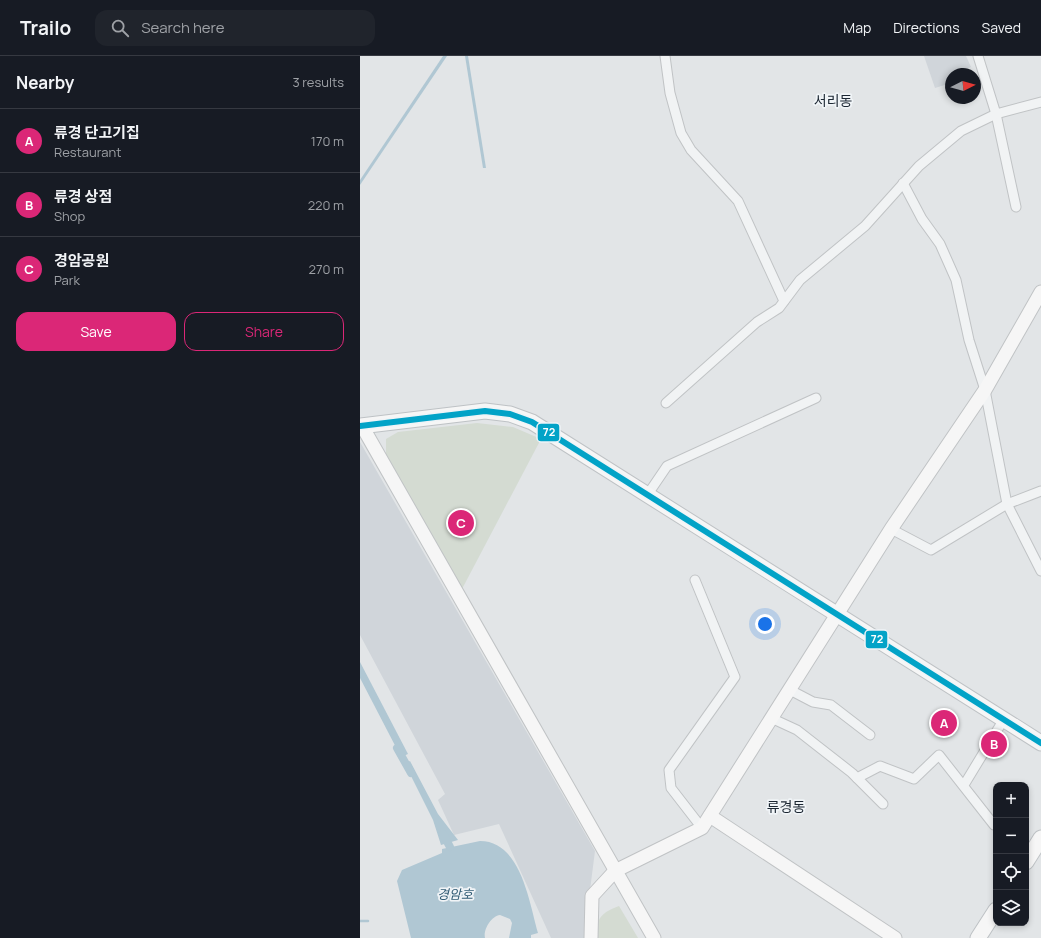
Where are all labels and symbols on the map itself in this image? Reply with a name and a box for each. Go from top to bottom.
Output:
north arrow [945,68,981,104]
district label: 서리동 [814,91,852,110]
line badge: 72 [537,423,560,442]
text: 72 [543,424,555,439]
pin: C [448,508,474,538]
your location [755,614,775,634]
line badge: 72 [865,630,888,649]
text: 72 [871,631,883,646]
pin: A [931,708,957,738]
pin: B [981,729,1007,759]
district label: 류경동 [767,797,805,816]
water label: 경암호 [437,885,474,903]

